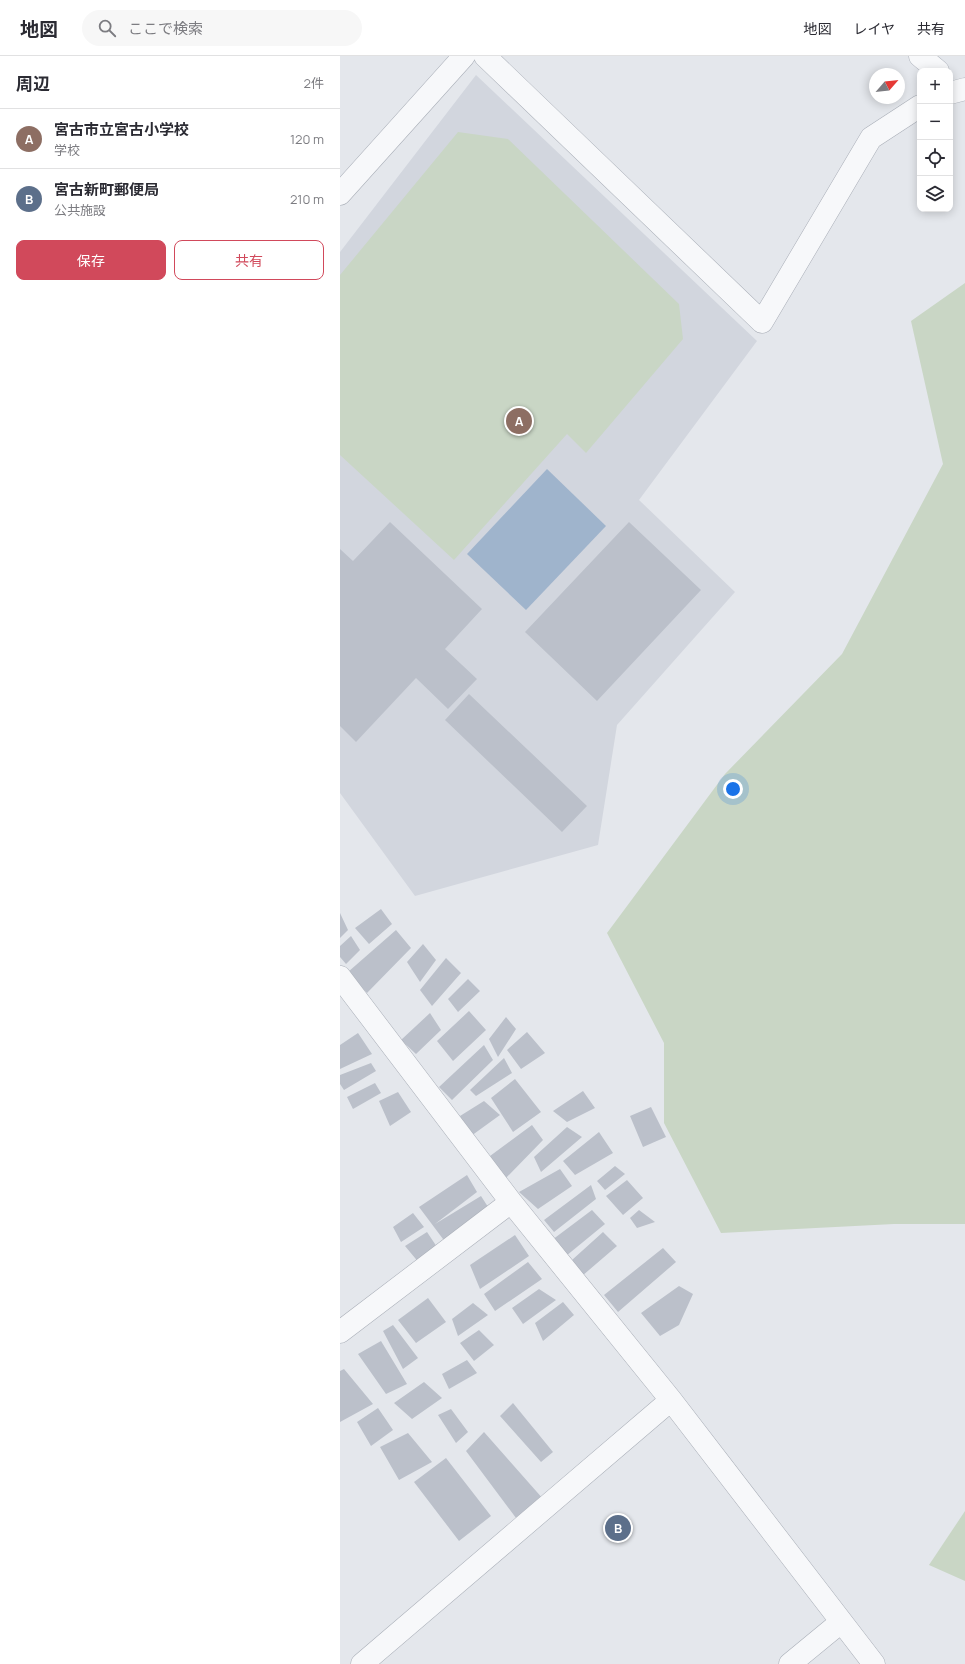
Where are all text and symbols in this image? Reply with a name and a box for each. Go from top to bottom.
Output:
search box [82,10,362,46]
text: 地図 [20,16,58,42]
icon: search [96,17,118,39]
text: ここで検索 [128,18,203,39]
text: 地図 [803,19,831,38]
text: レイヤ [853,19,895,38]
text: 共有 [917,19,945,38]
north arrow [869,68,905,104]
map controls [917,68,953,212]
button: + [917,68,953,104]
text: 周辺 [16,72,50,95]
text: 2件 [304,74,324,92]
button: − [917,104,953,140]
text: 宮古市立宮古小学校 [54,119,189,140]
text: A [25,130,33,148]
text: 120 m [290,130,324,148]
button: locate [917,140,953,176]
text: 学校 [54,141,80,159]
button: layers [917,176,953,212]
text: 宮古新町郵便局 [54,179,159,200]
text: B [25,190,33,208]
text: 210 m [290,190,324,208]
text: 公共施設 [54,201,106,219]
button: 保存 [16,240,166,280]
button: 共有 [174,240,324,280]
pin: A [506,406,532,436]
your location [723,779,743,799]
pin: B [605,1513,631,1543]

